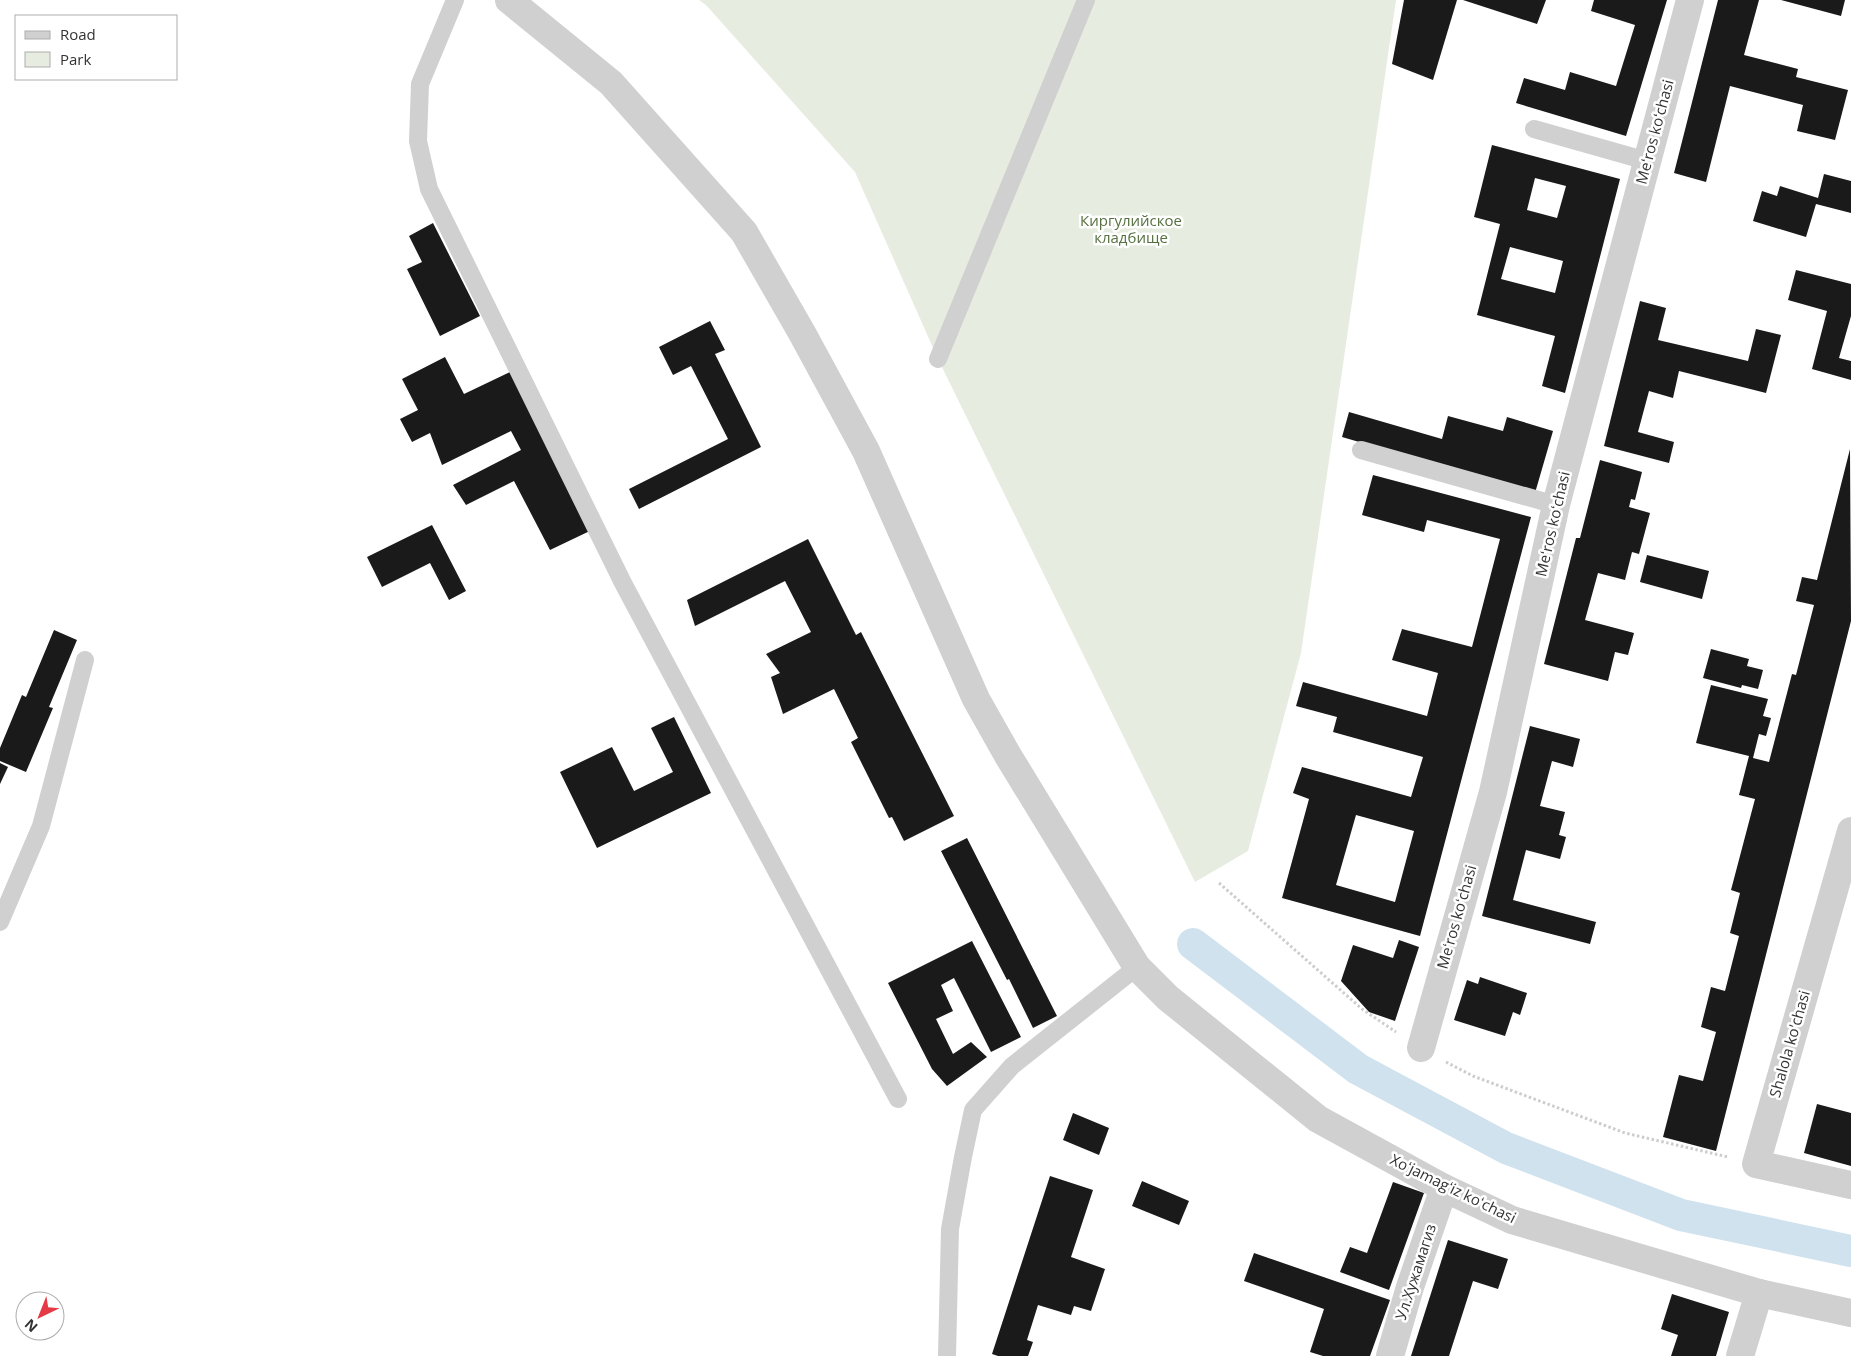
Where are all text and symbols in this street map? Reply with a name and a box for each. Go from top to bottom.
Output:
legend [15,15,178,80]
text: Road [60,24,96,44]
text: Park [60,49,91,69]
street label: Meʻros koʻchasi [1630,77,1678,186]
park label: Киргулийское кладбище [1080,210,1182,247]
street label: Meʻros koʻchasi [1530,469,1574,578]
street label: Meʻros koʻchasi [1432,862,1480,971]
street label: Shalola ko'chasi [1764,988,1814,1100]
street label: Xoʻjamagʻiz koʻchasi [1387,1149,1520,1227]
street label: Ул.Хужамагиз [1390,1221,1440,1322]
north arrow [15,1291,65,1341]
text: N [20,1315,41,1337]

